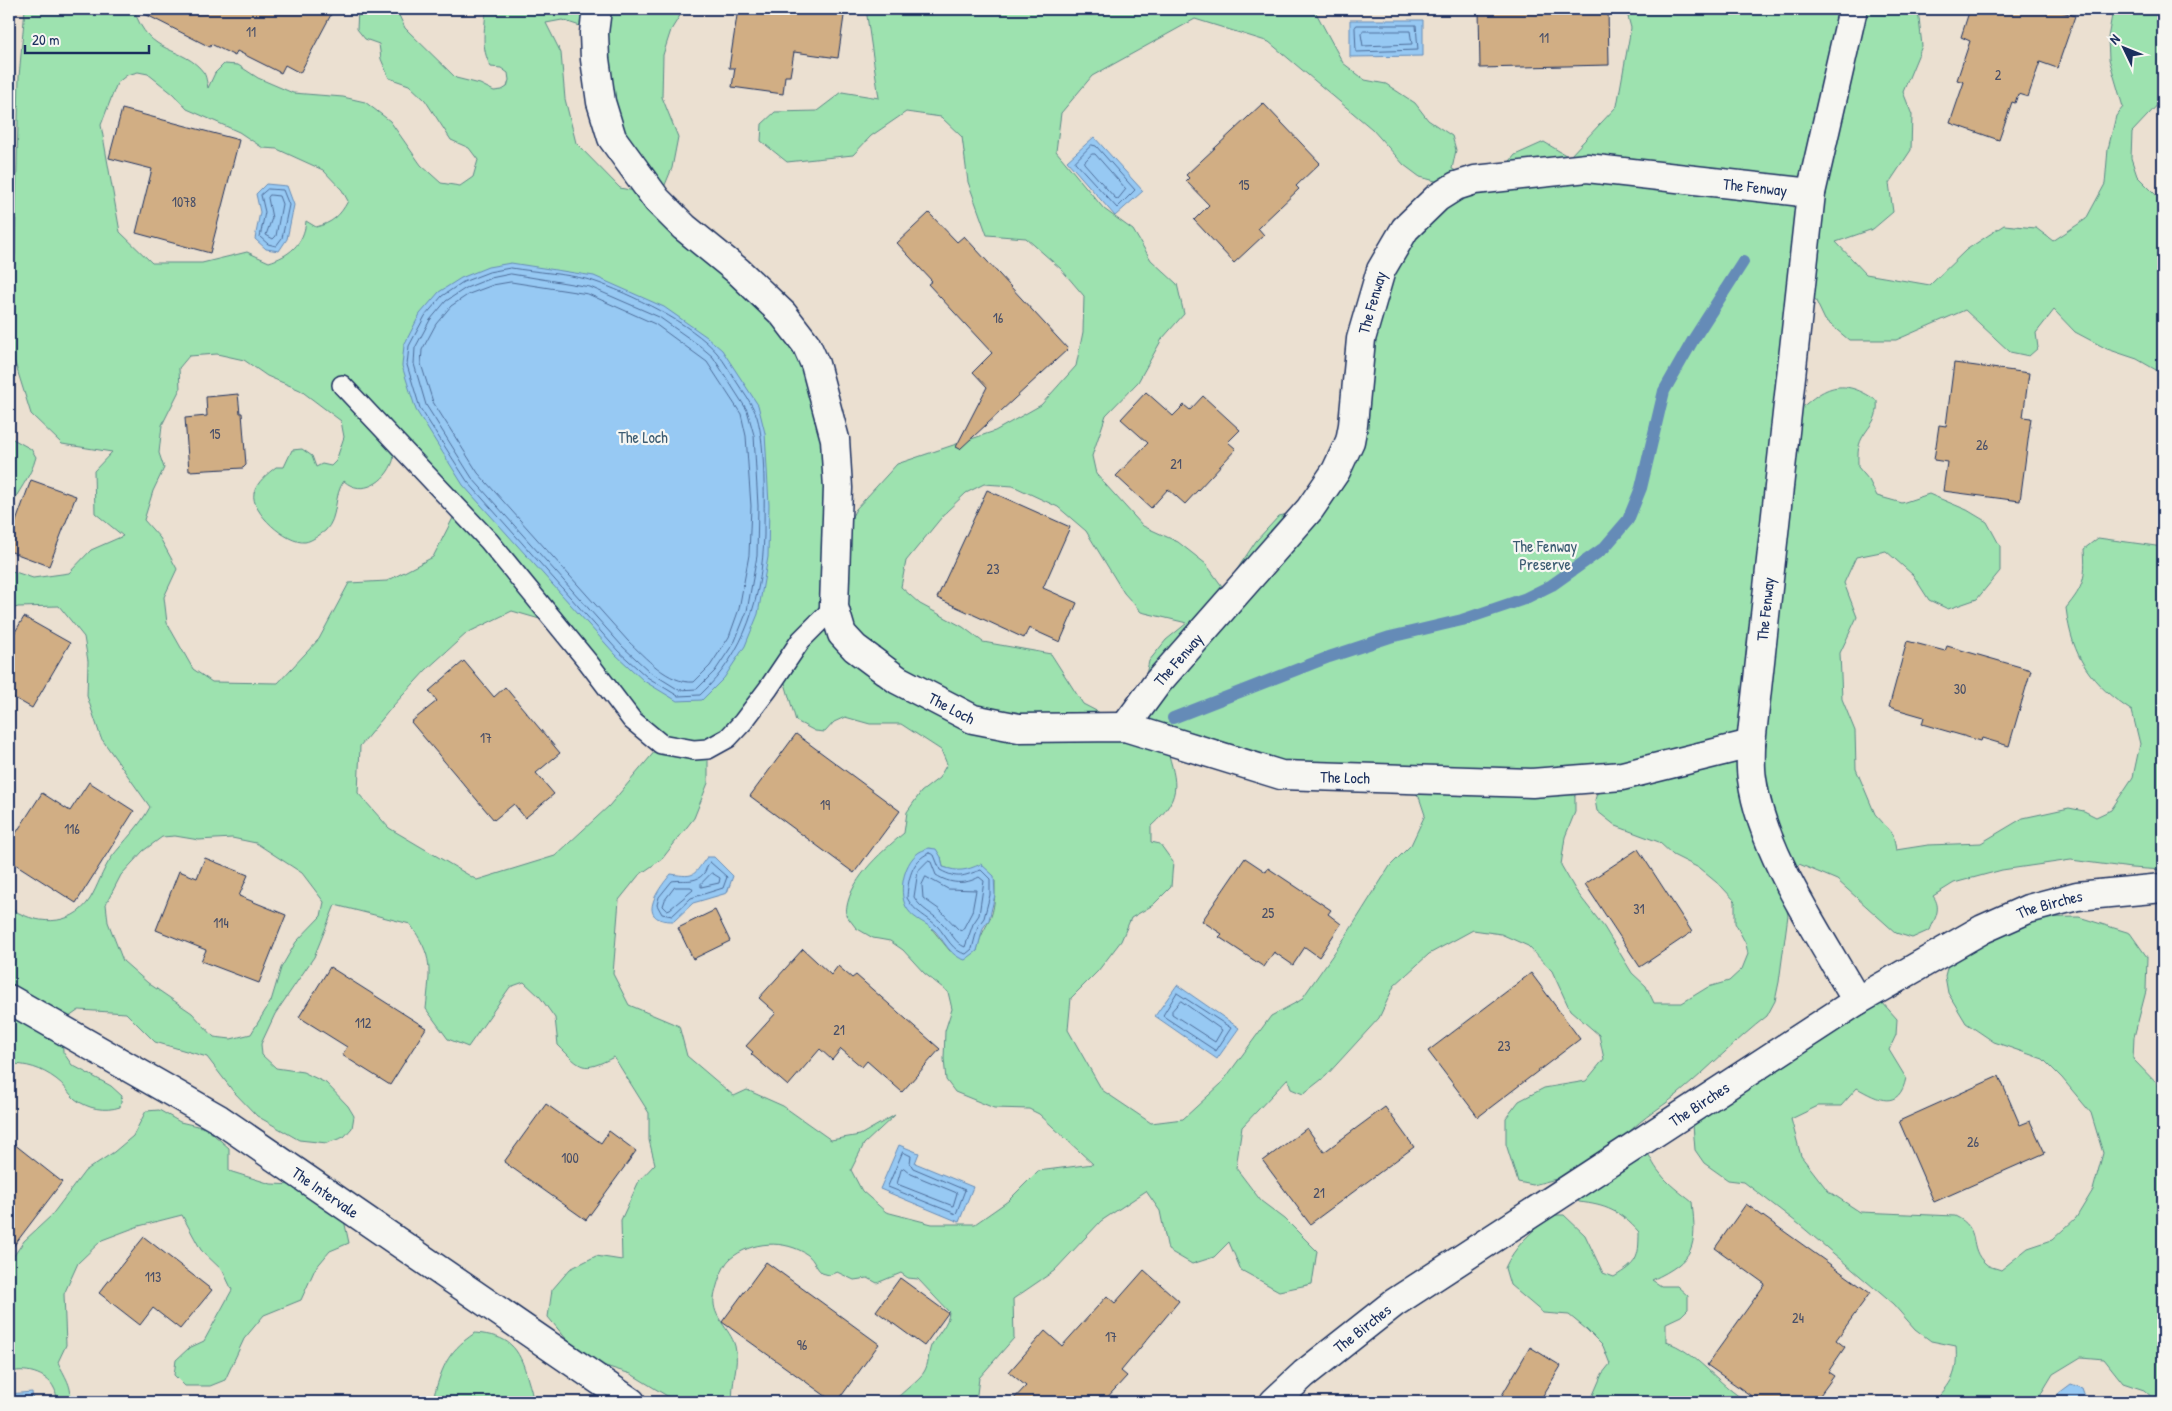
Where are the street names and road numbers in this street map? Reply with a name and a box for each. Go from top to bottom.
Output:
street label: The Fenway [1722,172,1789,201]
street label: The Fenway [1352,268,1391,336]
street label: The Fenway [1751,576,1779,642]
street label: The Fenway [1148,628,1208,691]
street label: The Loch [925,687,979,729]
street label: The Loch [1320,765,1370,789]
street label: The Birches [2013,885,2083,924]
street label: The Birches [1665,1076,1734,1132]
street label: The Intervale [288,1161,364,1223]
street label: The Birches [1329,1299,1395,1358]

